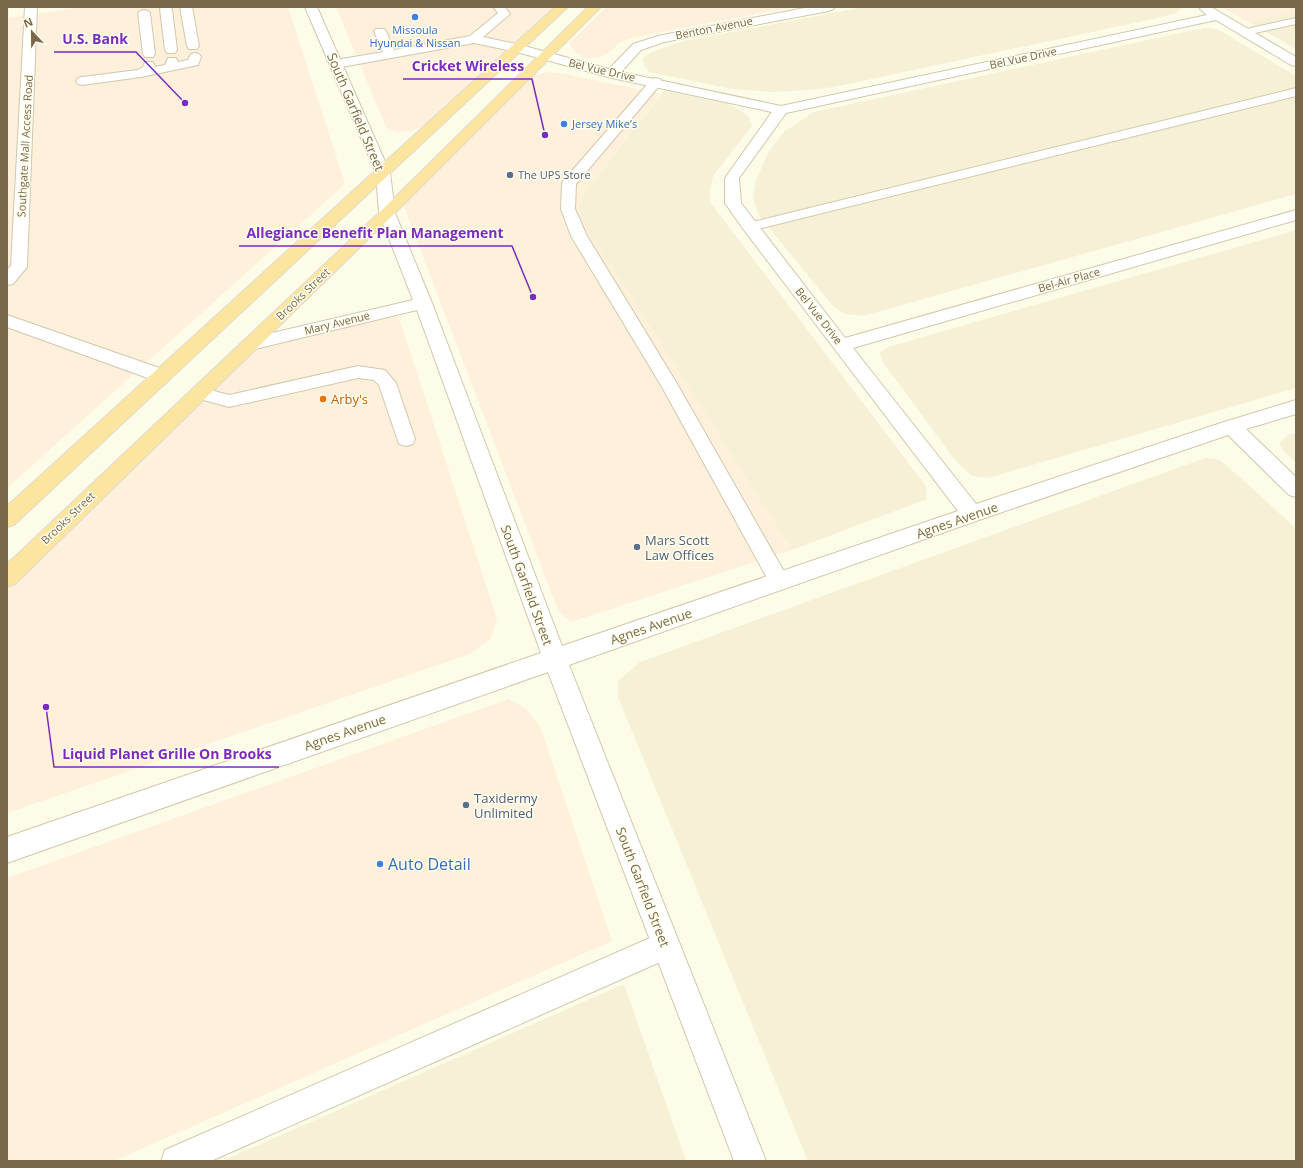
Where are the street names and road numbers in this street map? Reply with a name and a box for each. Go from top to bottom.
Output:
street label: Benton Avenue [674,13,754,42]
street label: Bel Vue Drive [988,43,1058,72]
street label: South Garfield Street [323,50,389,174]
street label: Bel Vue Drive [567,55,637,84]
street label: Southgate Mall Access Road [13,74,36,218]
street label: Brooks Street [272,264,333,323]
street label: Bel-Air Place [1036,264,1102,295]
street label: Bel Vue Drive [792,284,846,347]
street label: Mary Avenue [302,307,371,338]
street label: Brooks Street [37,488,98,547]
street label: Agnes Avenue [914,498,1000,542]
street label: South Garfield Street [497,522,557,648]
street label: Agnes Avenue [608,604,694,648]
street label: Agnes Avenue [302,710,388,754]
street label: South Garfield Street [612,825,674,950]

